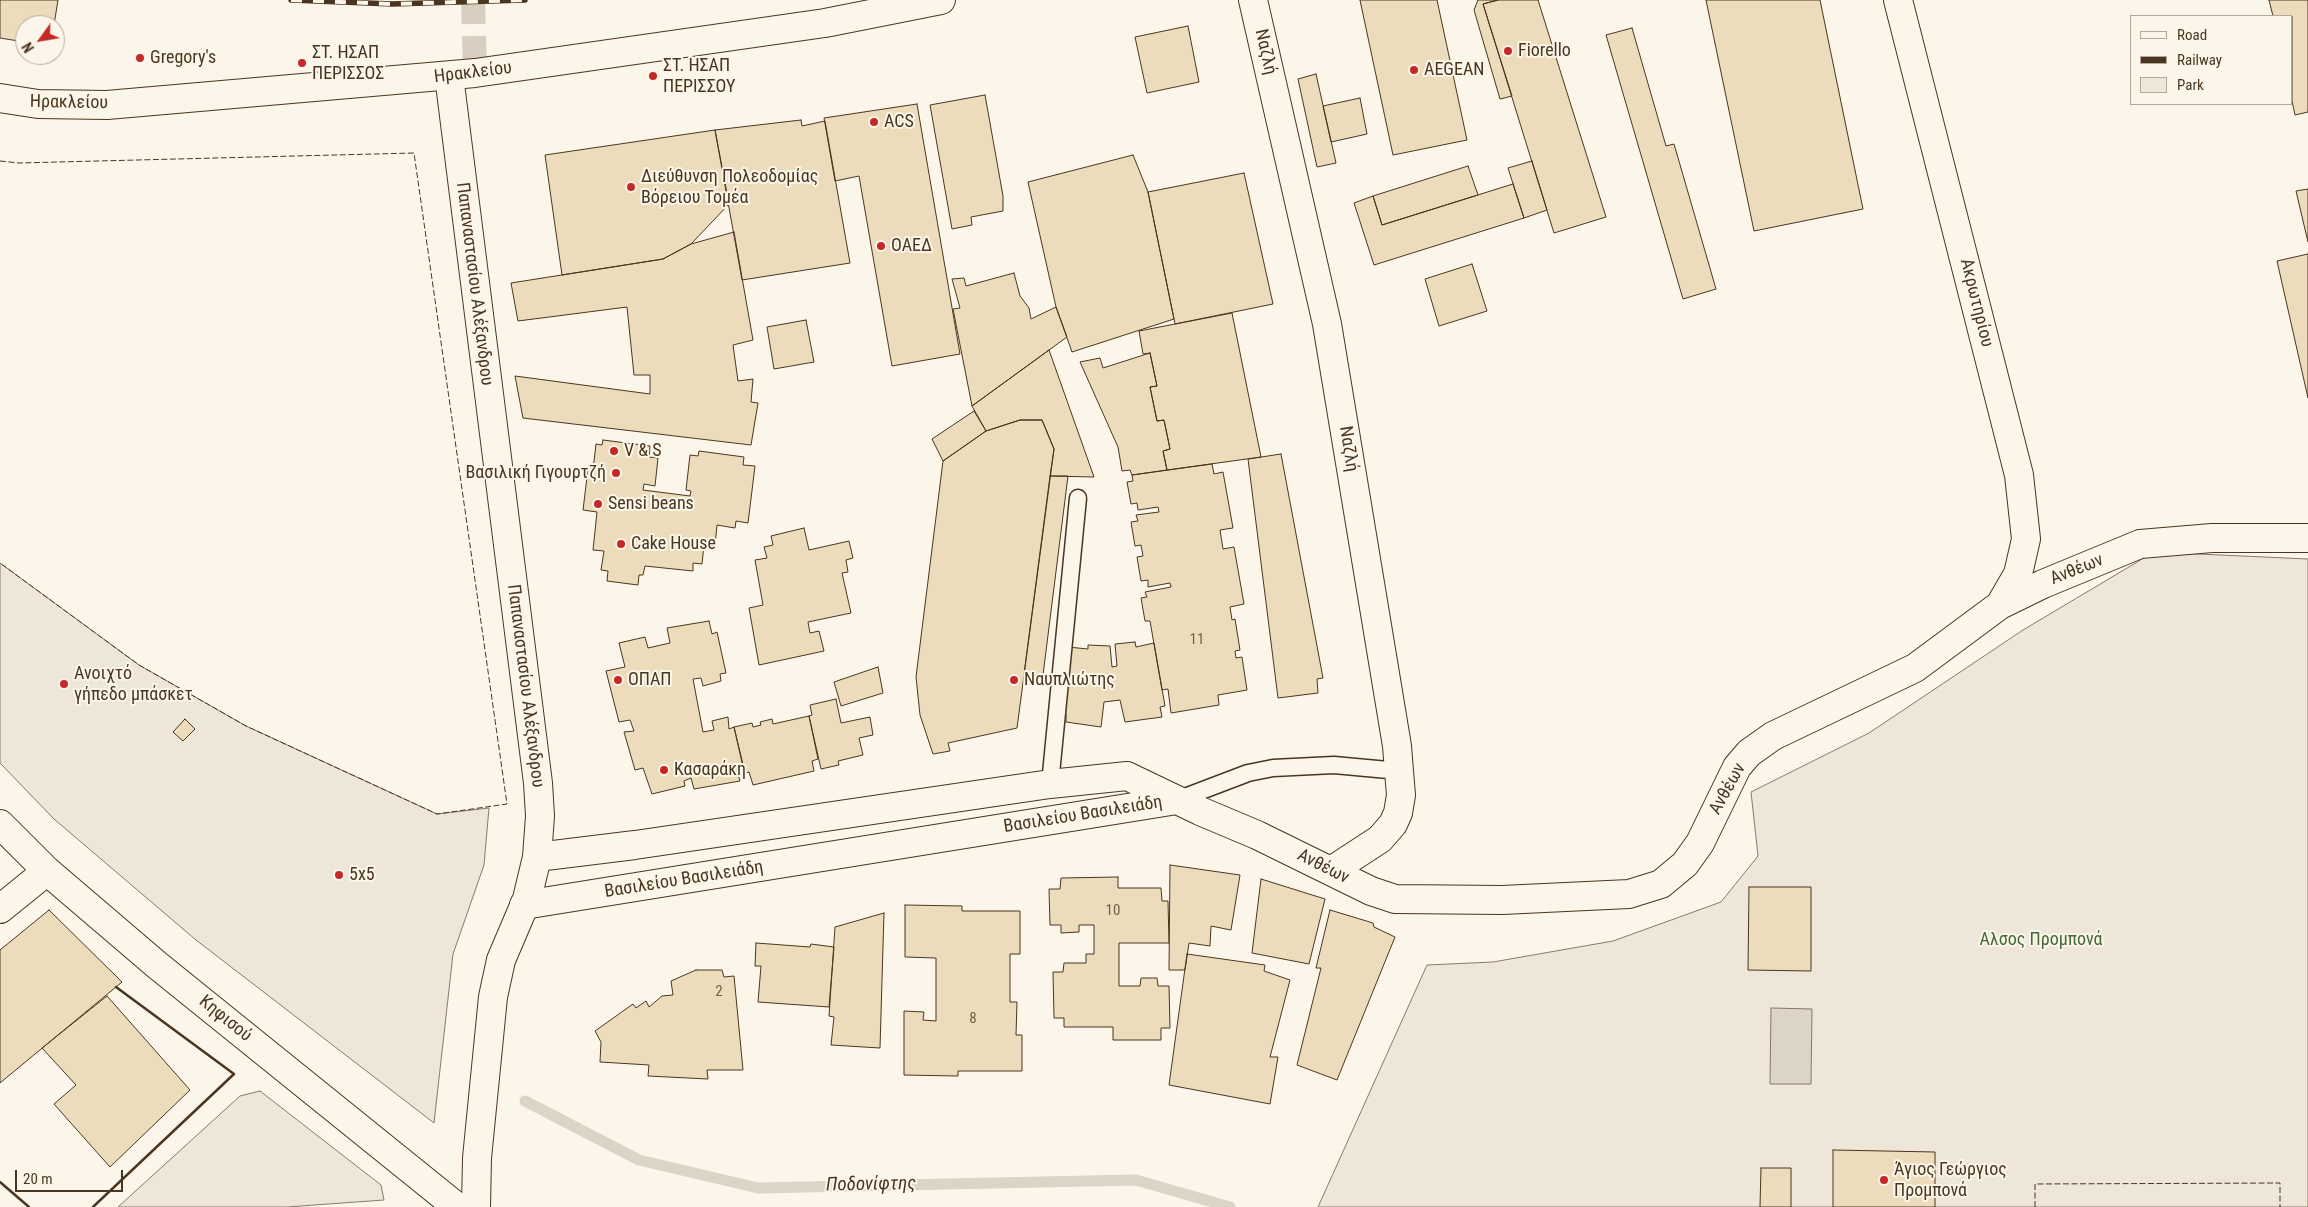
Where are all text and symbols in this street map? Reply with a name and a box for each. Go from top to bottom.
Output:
north arrow [15,15,65,65]
legend [2130,15,2293,105]
text: Road [2177,26,2207,44]
street label: Ναζλή [1249,27,1281,77]
text: N [19,40,37,55]
place label: Fiorello [1518,40,1571,62]
place label: ΣΤ. ΗΣΑΠ ΠΕΡΙΣΣΟΣ [312,42,384,84]
marker: Fiorello [1502,45,1514,57]
place label: Gregory's [150,47,216,69]
text: Railway [2177,51,2222,69]
marker: Gregory's [134,52,146,64]
place label: ΣΤ. ΗΣΑΠ ΠΕΡΙΣΣΟΥ [663,55,735,98]
marker: ΣΤ. ΗΣΑΠ ΠΕΡΙΣΣΟΣ [296,57,308,69]
street label: Ηρακλείου [433,58,513,88]
place label: AEGEAN [1424,59,1484,81]
marker: AEGEAN [1408,64,1420,76]
marker: ΣΤ. ΗΣΑΠ ΠΕΡΙΣΣΟΥ [647,70,659,82]
text: Park [2177,76,2204,94]
street label: Ηρακλείου [30,92,108,114]
place label: ACS [884,111,914,133]
marker: ACS [868,116,880,128]
place label: Διεύθυνση Πολεοδομίας Βόρειου Τομέα [641,166,818,208]
street label: Παπαναστασίου Αλέξανδρου [451,181,497,387]
marker: Διεύθυνση Πολεοδομίας Βόρειου Τομέα [625,181,637,193]
place label: ΟΑΕΔ [891,235,932,257]
marker: ΟΑΕΔ [875,240,887,252]
street label: Ακρωτηρίου [1955,257,1997,349]
street label: Ναζλή [1334,425,1362,473]
place label: V & S [624,440,661,462]
marker: V & S [608,445,620,457]
place label: Βασιλική Γιγουρτζή [465,462,606,484]
marker: Βασιλική Γιγουρτζή [610,467,622,479]
place label: Sensi beans [608,493,694,515]
marker: Sensi beans [592,498,604,510]
place label: Cake House [631,533,716,555]
marker: Cake House [615,538,627,550]
street label: Ανθέων [2047,550,2107,590]
street label: Παπαναστασίου Αλέξανδρου [502,583,548,789]
house number: 11 [1190,631,1204,649]
place label: Ανοιχτό γήπεδο μπάσκετ [74,663,193,706]
place label: ΟΠΑΠ [628,669,672,691]
place label: Ναυπλιώτης [1024,669,1115,691]
marker: ΟΠΑΠ [612,674,624,686]
marker: Ναυπλιώτης [1008,674,1020,686]
marker: Ανοιχτό γήπεδο μπάσκετ [58,678,70,690]
place label: Κασαράκη [674,759,746,781]
street label: Ανθέων [1705,760,1751,818]
marker: Κασαράκη [658,764,670,776]
street label: Βασιλείου Βασιλειάδη [1002,792,1164,838]
street label: Ανθέων [1293,845,1353,889]
street label: Βασιλείου Βασιλειάδη [603,857,765,903]
place label: 5x5 [349,864,375,886]
marker: 5x5 [333,869,345,881]
house number: 10 [1106,902,1120,920]
park label: Αλσος Προμπονά [1980,929,2102,951]
house number: 2 [715,983,723,1001]
street label: Κηφισού [194,991,256,1047]
house number: 8 [969,1010,977,1028]
place label: Άγιος Γεώργιος Προμπονά [1894,1159,2007,1202]
scale bar [18,1160,125,1192]
text: 20 m [23,1170,53,1188]
water label: Ποδονίφτης [826,1173,916,1197]
marker: Άγιος Γεώργιος Προμπονά [1878,1174,1890,1186]

